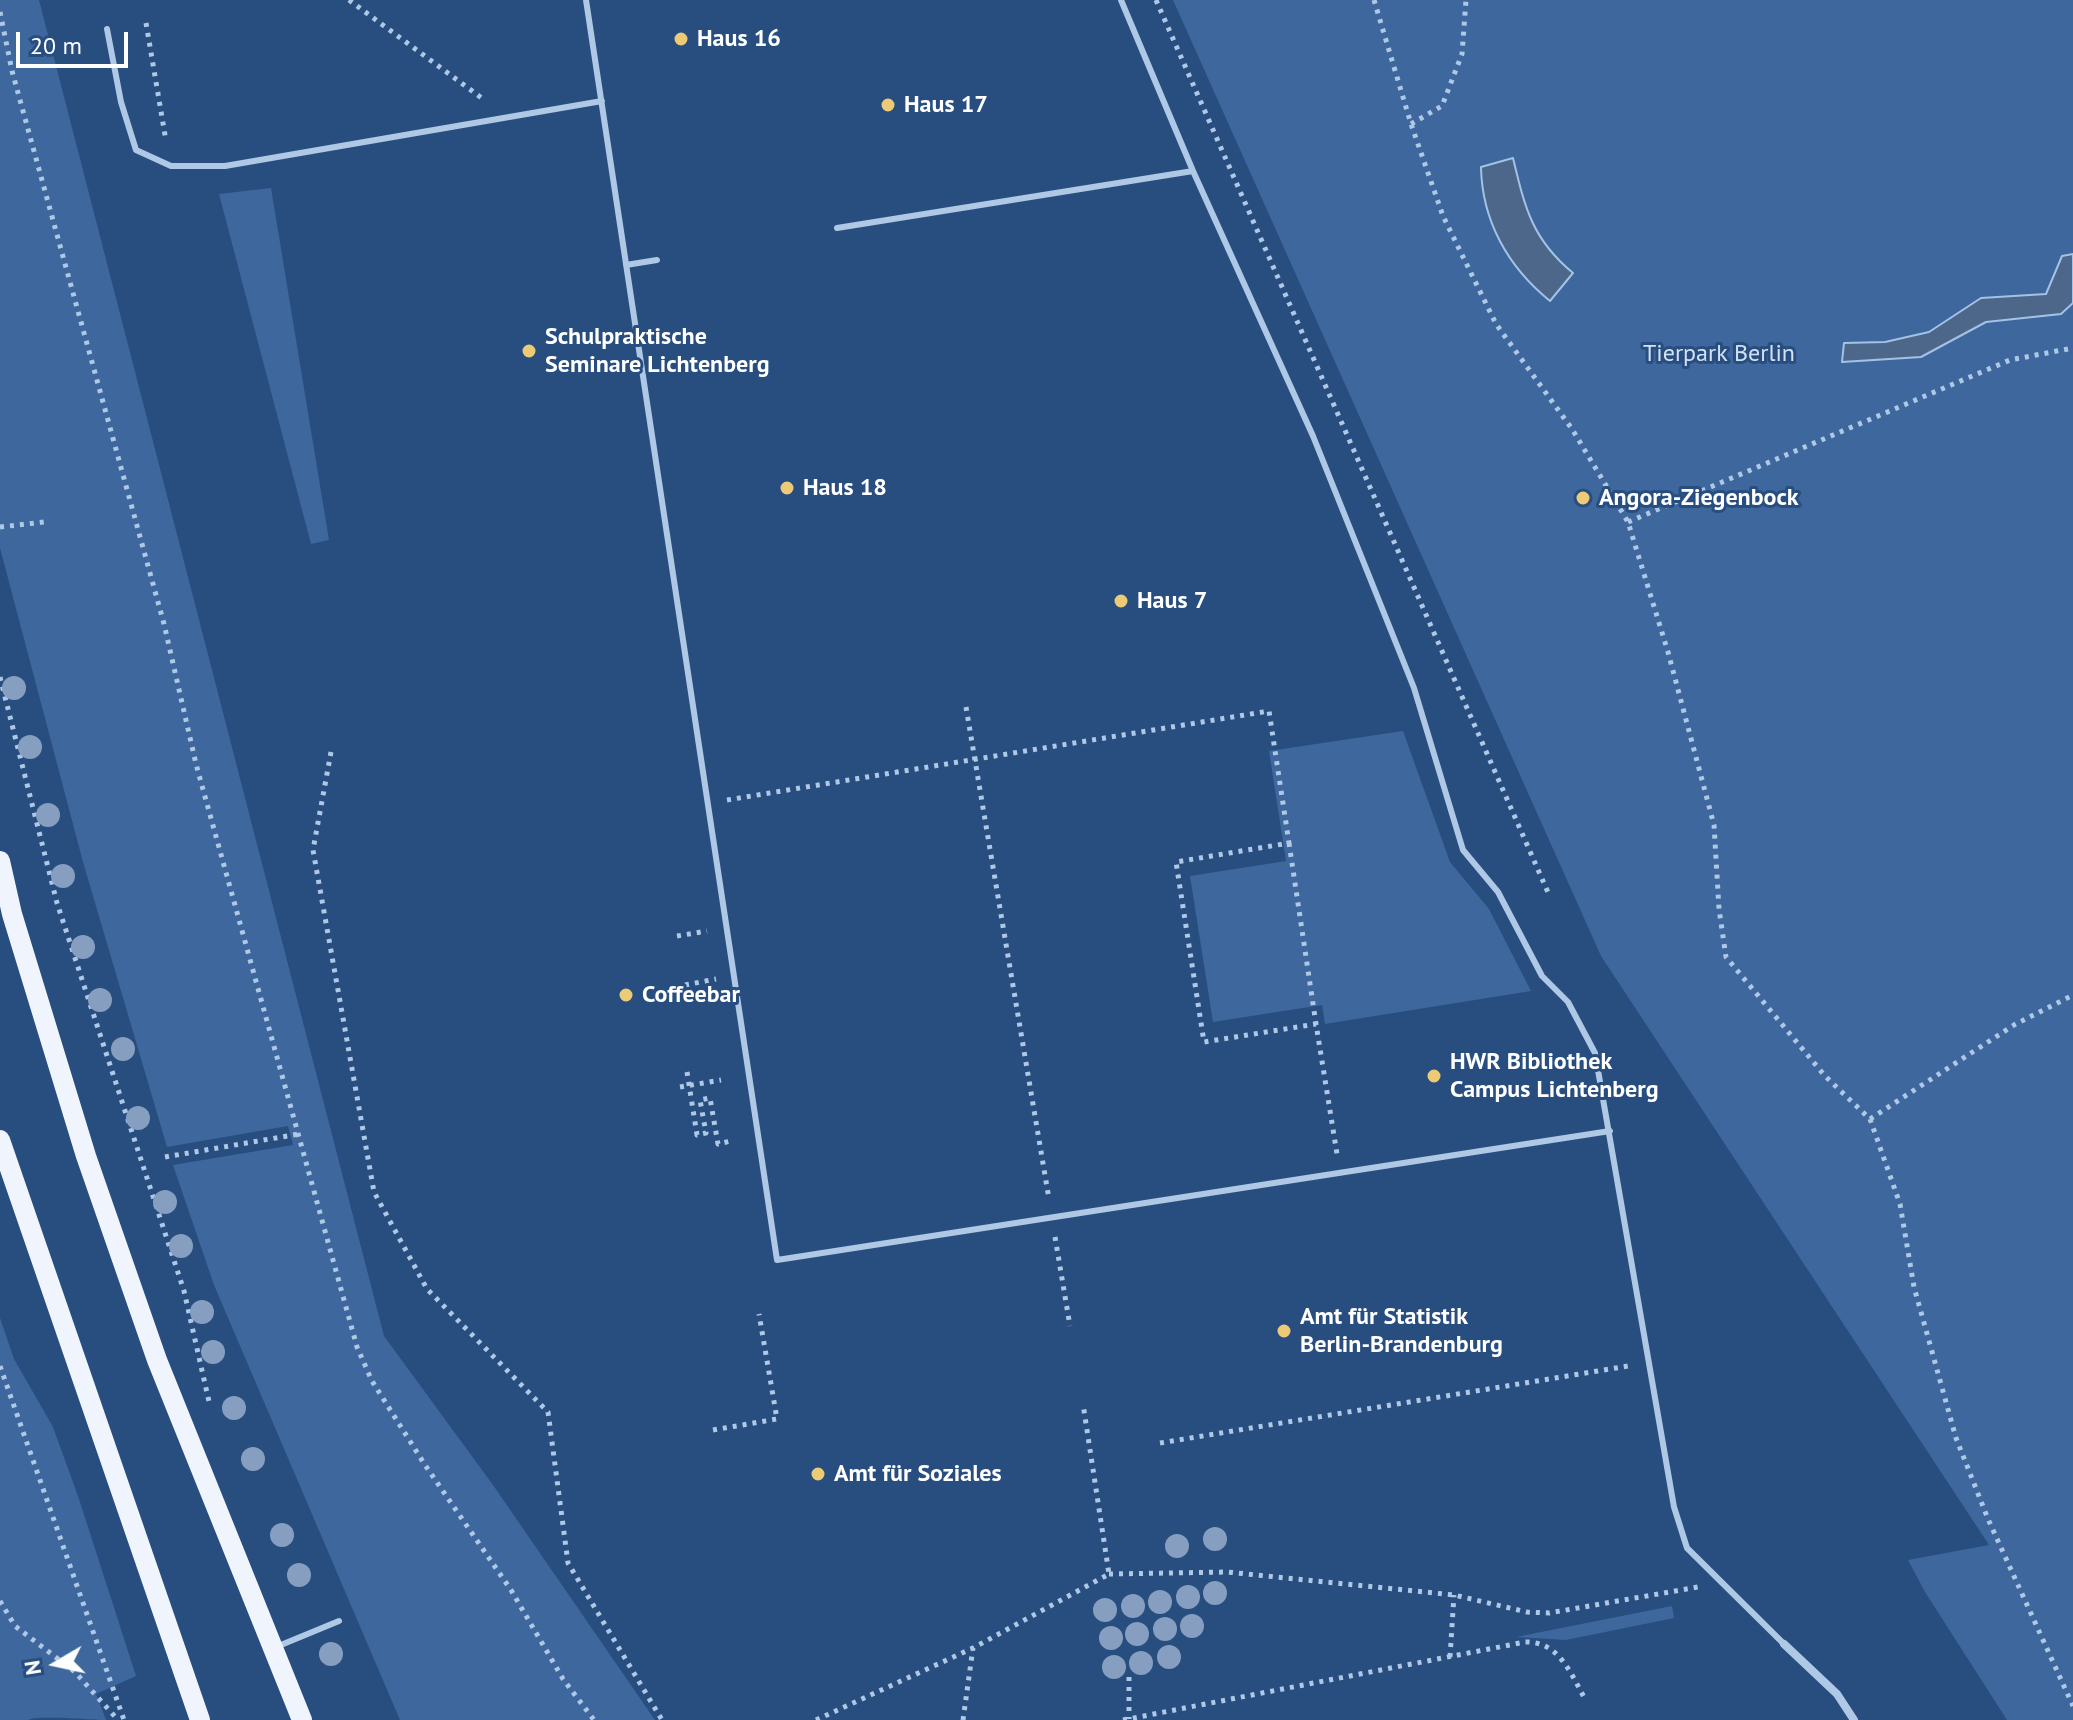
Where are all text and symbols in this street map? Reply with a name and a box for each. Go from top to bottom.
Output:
scale bar [20,16,132,66]
place label: Haus 16 [697,25,781,53]
text: 20 m [30,30,82,61]
marker: Haus 16 [672,30,690,48]
place label: Haus 17 [904,91,988,119]
marker: Haus 17 [879,96,897,114]
place label: Schulpraktische Seminare Lichtenberg [545,323,769,379]
park label: Tierpark Berlin [1643,340,1795,368]
marker: Schulpraktische Seminare Lichtenberg [520,342,538,360]
place label: Haus 18 [803,474,887,502]
marker: Haus 18 [778,479,796,497]
place label: Angora-Ziegenbock [1599,484,1799,512]
marker: Angora-Ziegenbock [1574,489,1592,507]
place label: Haus 7 [1137,587,1207,615]
marker: Haus 7 [1112,592,1130,610]
place label: Coffeebar [642,981,740,1009]
marker: Coffeebar [617,986,635,1004]
place label: HWR Bibliothek Campus Lichtenberg [1450,1048,1659,1104]
marker: HWR Bibliothek Campus Lichtenberg [1425,1067,1443,1085]
place label: Amt für Statistik Berlin-Brandenburg [1300,1303,1503,1359]
marker: Amt für Statistik Berlin-Brandenburg [1275,1322,1293,1340]
place label: Amt für Soziales [834,1460,1002,1488]
marker: Amt für Soziales [809,1465,827,1483]
north arrow [16,1624,96,1704]
text: N [17,1658,47,1677]

